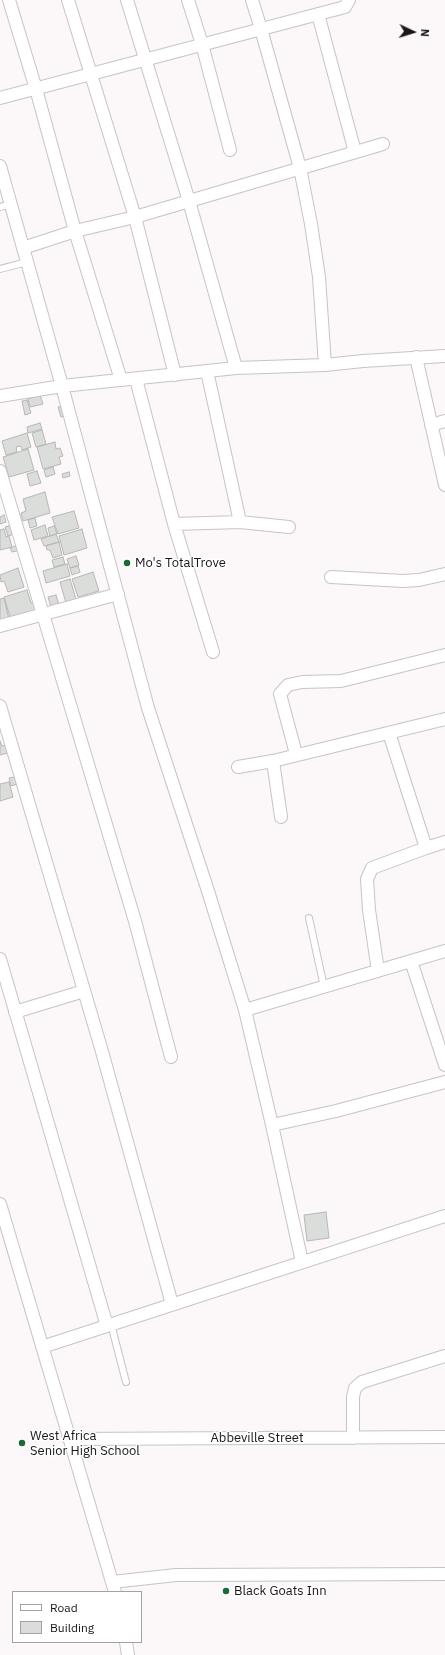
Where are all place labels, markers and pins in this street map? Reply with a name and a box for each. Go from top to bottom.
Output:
place label: Mo's TotalTrove [135,555,226,571]
marker: Mo's TotalTrove [122,558,132,568]
place label: West Africa Senior High School [30,1428,140,1459]
marker: West Africa Senior High School [17,1438,27,1448]
place label: Black Goats Inn [234,1583,327,1599]
marker: Black Goats Inn [221,1586,231,1596]

